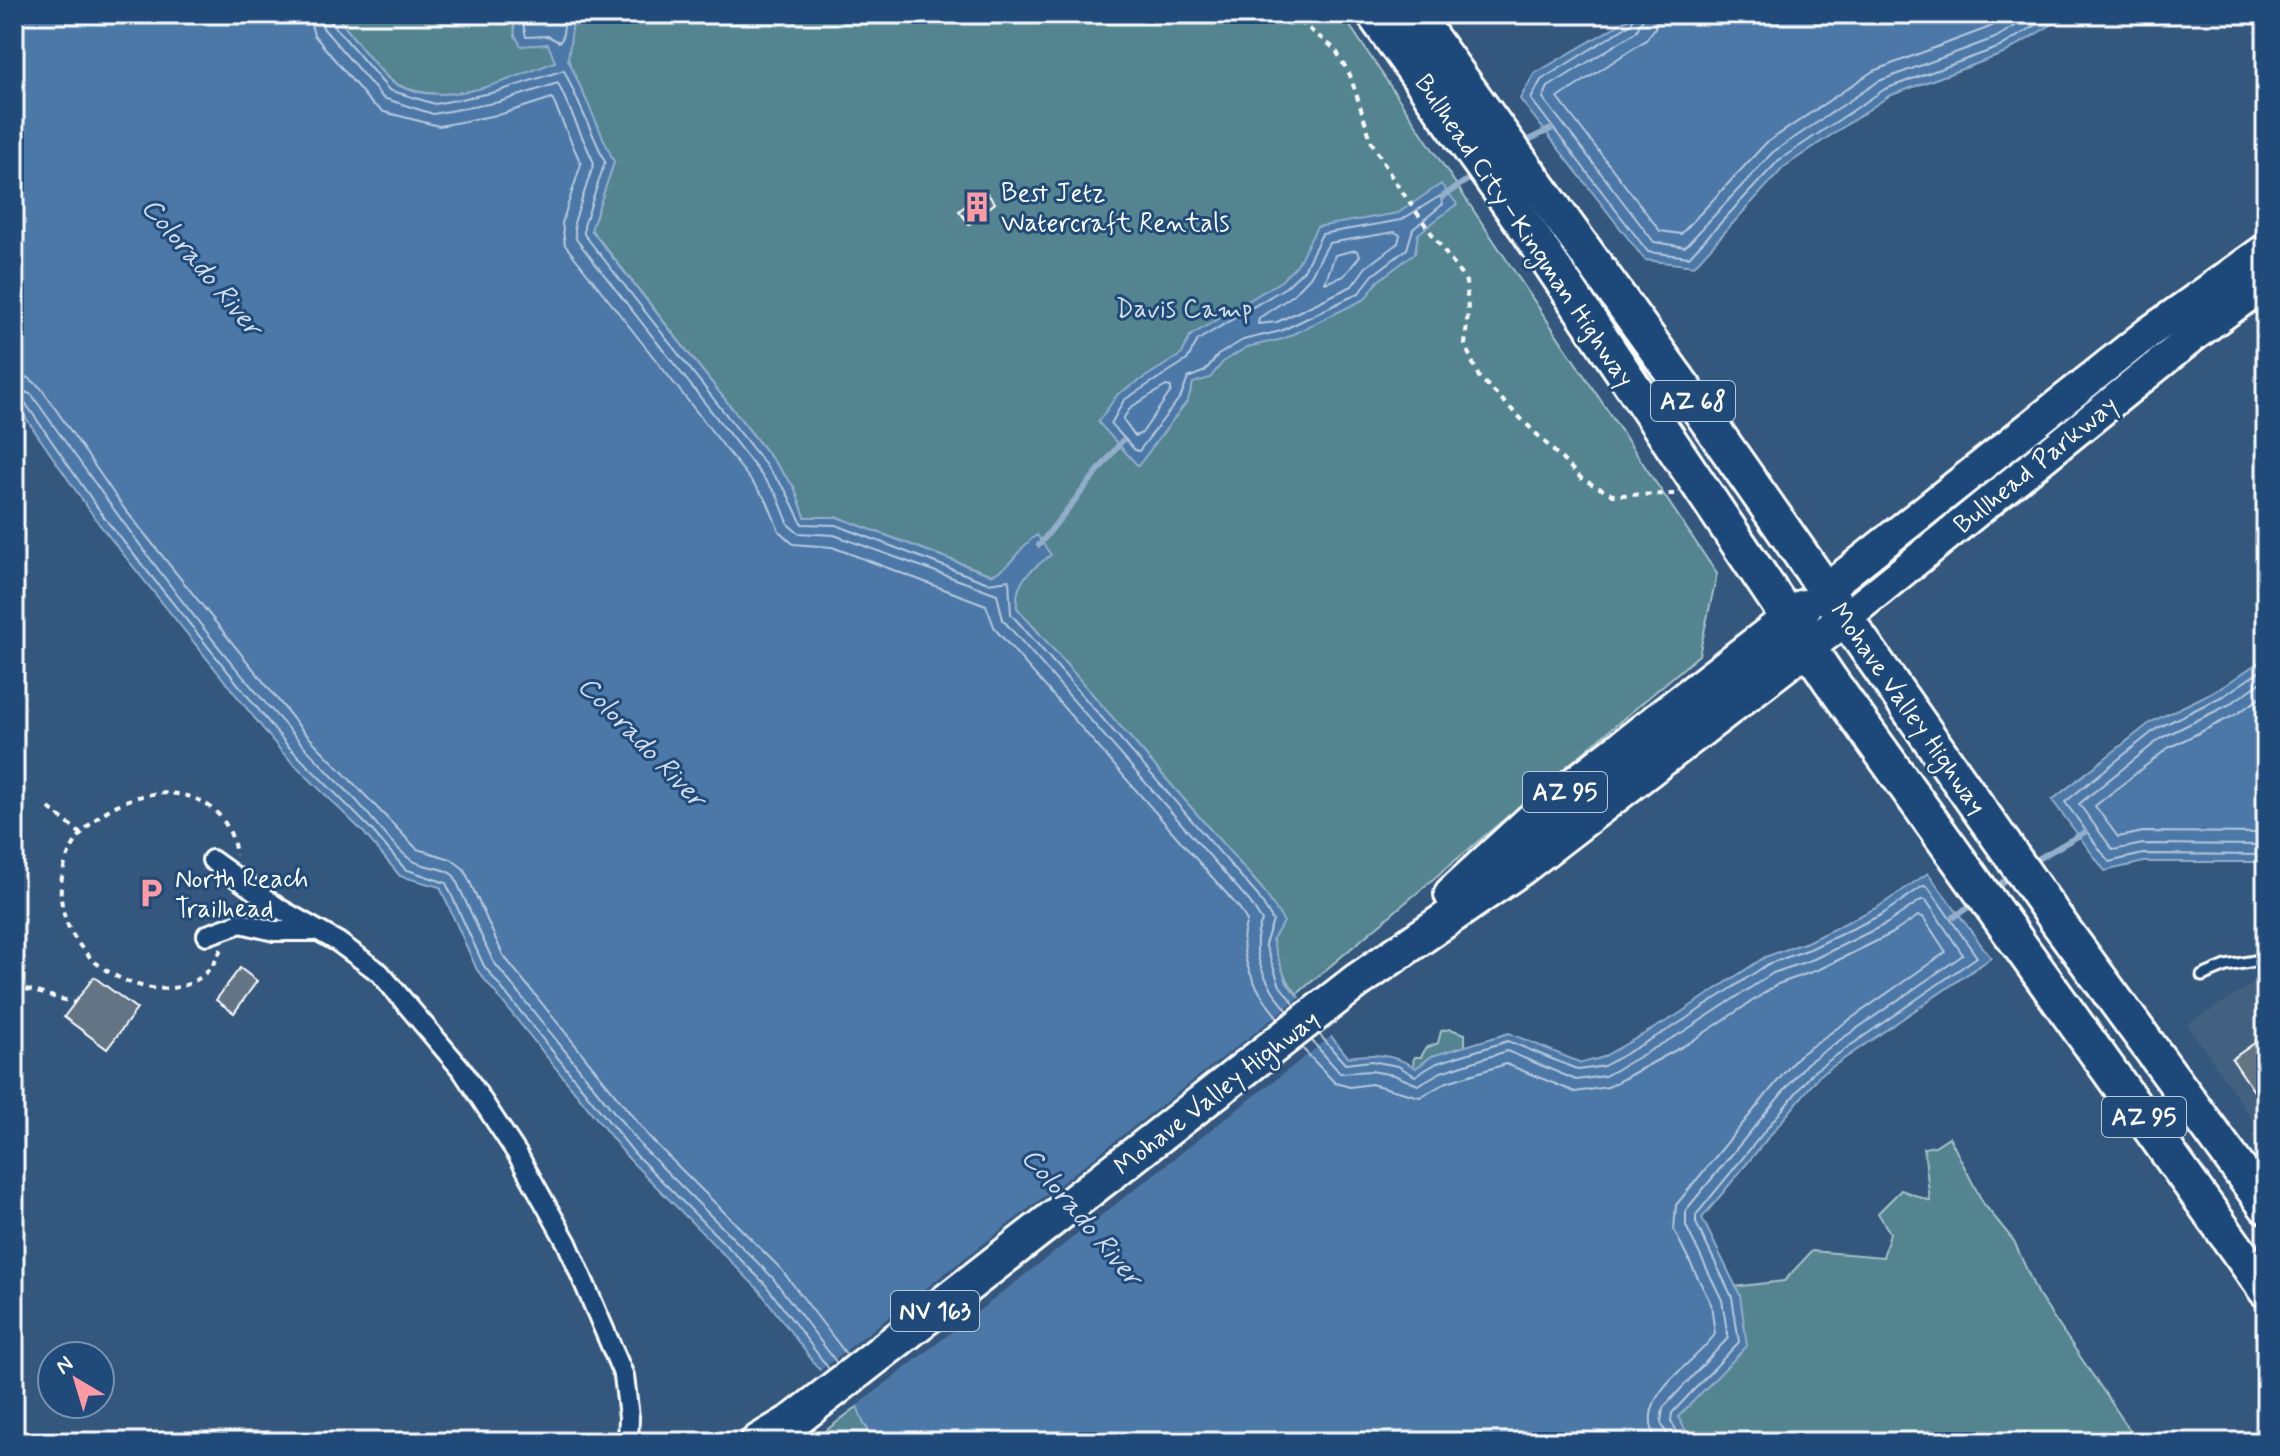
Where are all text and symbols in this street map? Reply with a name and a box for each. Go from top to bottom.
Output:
street label: Bullhead City–Kingman Highway [1404,68,1641,395]
place label: Best Jetz Watercraft Rentals [1001,177,1230,241]
water label: Colorado River [132,190,272,347]
building icon: Best Jetz Watercraft Rentals [960,190,994,224]
park label: Davis Camp [1116,293,1252,327]
road number: AZ 68 [1651,381,1735,421]
street label: Bullhead Parkway [1947,389,2125,542]
street label: Mohave Valley Highway [1820,597,1993,823]
water label: Colorado River [569,669,716,819]
road number: AZ 95 [1523,772,1607,812]
place label: North Reach Trailhead [175,863,309,927]
parking icon: North Reach Trailhead [134,876,168,910]
street label: Mohave Valley Highway [1108,1003,1328,1186]
road number: AZ 95 [2102,1097,2186,1137]
water label: Colorado River [1012,1140,1152,1297]
road number: NV 163 [891,1291,979,1331]
north arrow [36,1340,116,1420]
text: N [51,1350,79,1381]

